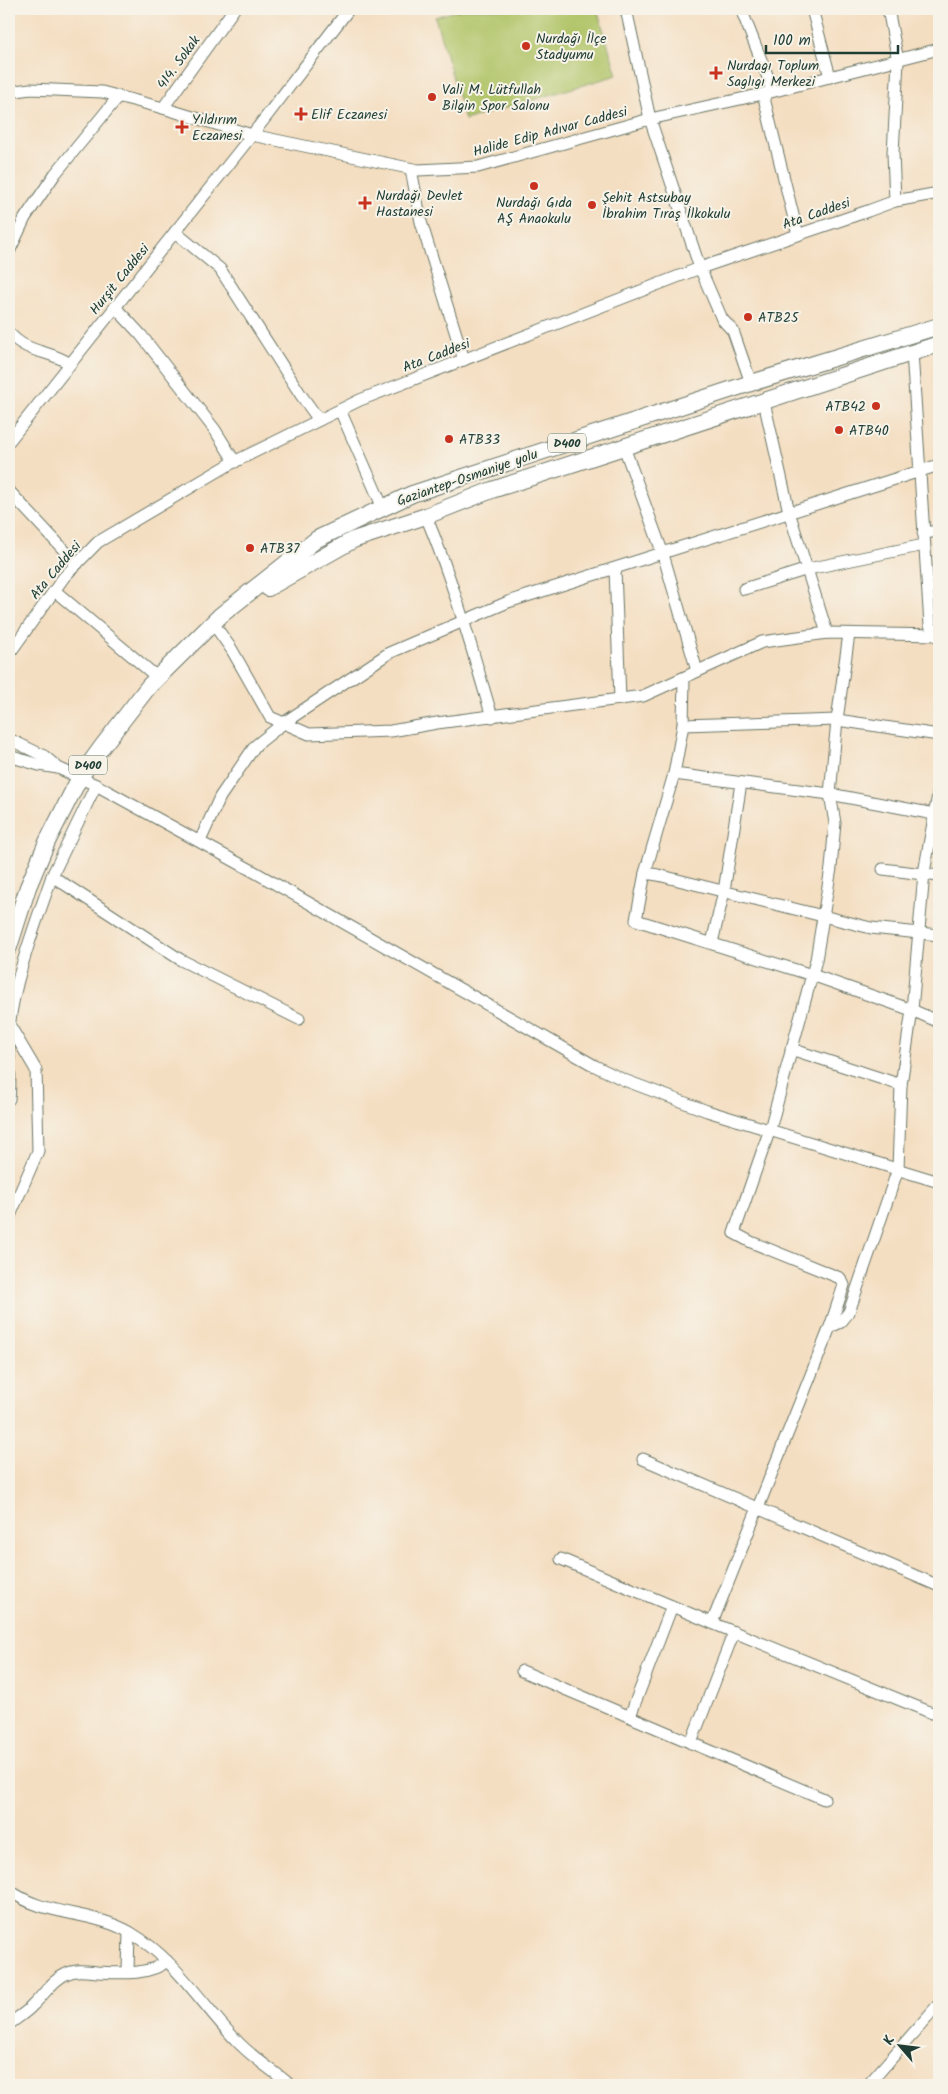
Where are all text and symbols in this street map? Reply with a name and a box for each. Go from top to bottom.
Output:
scale bar [766,22,898,54]
place label: Nurdağı İlçe Stadyumu [536,28,607,66]
text: 100 m [773,29,811,53]
street label: 414. Sokak [152,31,206,94]
marker: Nurdağı İlçe Stadyumu [520,40,532,52]
place label: Nurdagı Toplum Saglıgı Merkezi [727,55,819,93]
marker: Nurdagı Toplum Saglıgı Merkezi [709,66,723,80]
place label: Vali M. Lütfullah Bilgin Spor Salonu [442,79,550,117]
marker: Vali M. Lütfullah Bilgin Spor Salonu [426,91,438,103]
street label: Halide Edip Adıvar Caddesi [471,101,630,163]
place label: Elif Eczanesi [311,104,388,126]
marker: Elif Eczanesi [295,108,307,120]
place label: Yıldırım Eczanesi [192,109,243,147]
marker: Yıldırım Eczanesi [176,121,188,133]
marker: Nurdağı Gıda AŞ Anaokulu [528,180,540,192]
place label: Nurdağı Devlet Hastanesi [376,185,463,223]
place label: Şehit Astsubay İbrahim Tıraş İlkokulu [602,187,731,225]
place label: Nurdağı Gıda AŞ Anaokulu [496,192,572,230]
street label: Ata Caddesi [779,192,854,236]
marker: Nurdağı Devlet Hastanesi [358,196,372,210]
marker: Şehit Astsubay İbrahim Tıraş İlkokulu [586,199,598,211]
street label: Hurşit Caddesi [84,239,156,320]
place label: ATB25 [758,307,800,329]
marker: ATB25 [742,311,754,323]
street label: Ata Caddesi [399,333,474,379]
place label: ATB42 [825,396,866,418]
marker: ATB42 [870,400,882,412]
place label: ATB40 [849,420,889,442]
marker: ATB40 [833,424,845,436]
place label: ATB33 [459,429,500,451]
marker: ATB33 [443,433,455,445]
road number: D400 [548,433,586,452]
street label: Gaziantep-Osmaniye yolu [394,443,541,512]
street label: Ata Caddesi [25,536,87,605]
place label: ATB37 [260,538,300,560]
marker: ATB37 [244,542,256,554]
road number: D400 [69,756,107,774]
north arrow [876,2022,926,2072]
text: K [878,2031,901,2049]

